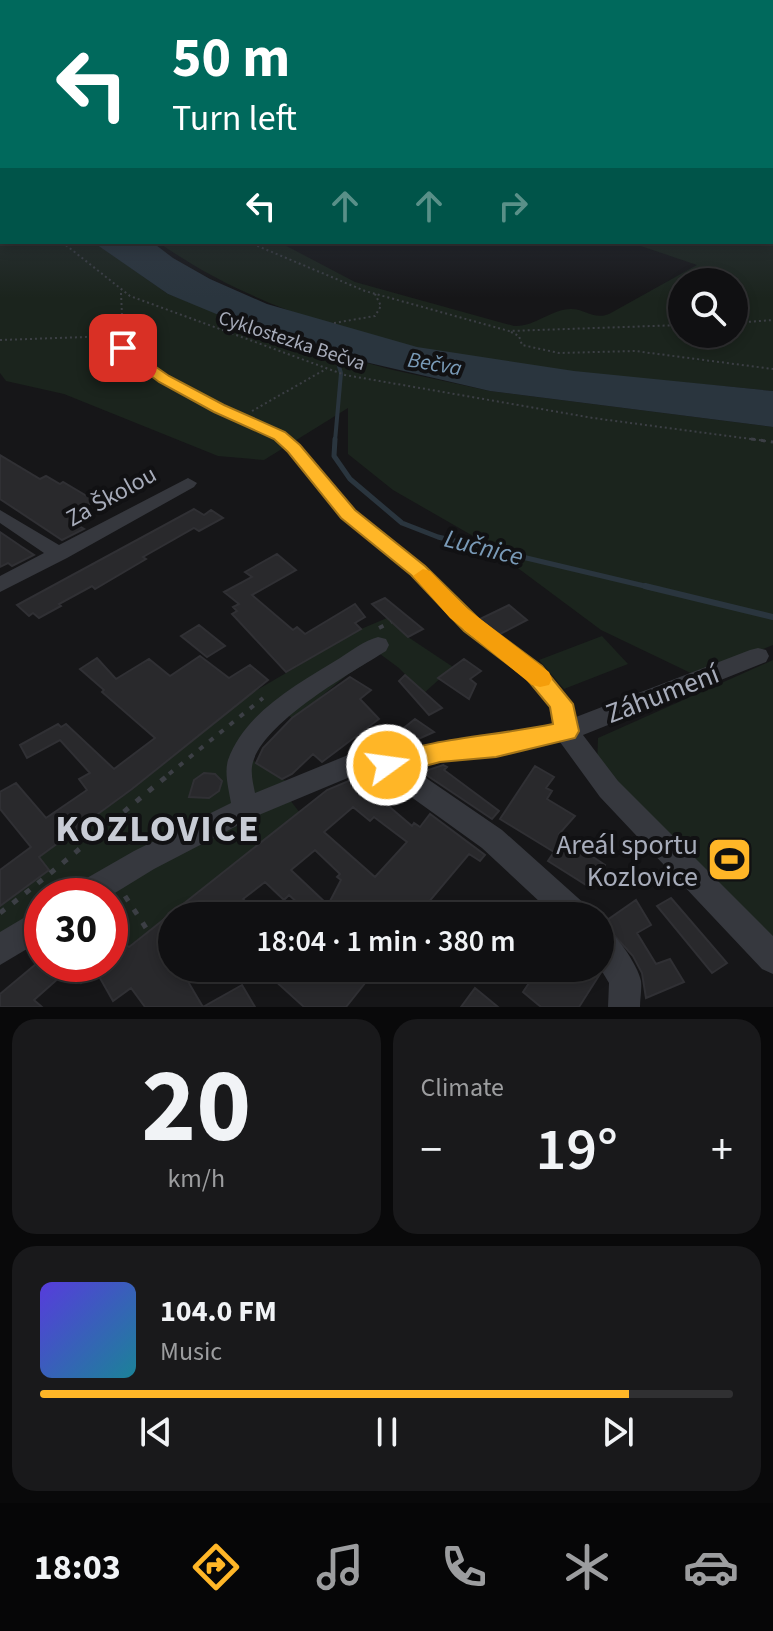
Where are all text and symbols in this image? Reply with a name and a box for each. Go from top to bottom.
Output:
text: 50 m [172,19,290,98]
icon: left [40,32,144,136]
text: Turn left [172,93,297,144]
icon: left [239,184,283,228]
icon: ahead [323,184,367,228]
icon: ahead [407,184,451,228]
icon: right [491,184,535,228]
map controls [668,268,748,348]
button: search [668,268,748,348]
street label: Cyklostezka Bečva [215,304,369,378]
pin [89,314,157,382]
icon: arrive [101,326,145,370]
water label: Bečva [405,344,465,384]
street label: Za Školou [60,457,163,536]
water label: Lučnice [441,520,527,575]
street label: Záhumení [600,654,726,734]
position arrow [345,723,429,807]
district label: KOZLOVICE [55,802,261,856]
place label: Areál sportu Kozlovice [556,825,698,897]
sports icon: Areál sportu Kozlovice [705,836,753,884]
speed limit sign: 30 [24,878,128,982]
text: 18:04 · 1 min · 380 m [256,920,516,963]
text: 20 [141,1034,251,1182]
text: Climate [421,1069,504,1106]
text: 19° [536,1108,618,1193]
text: − [421,1119,442,1182]
text: + [711,1119,733,1182]
text: km/h [167,1160,225,1197]
text: 104.0 FM [160,1290,277,1333]
text: Music [160,1333,222,1370]
icon: previous [134,1410,178,1454]
icon: pause [365,1410,409,1454]
icon: next [596,1410,640,1454]
icon: directions [188,1539,244,1595]
icon: music [312,1539,368,1595]
icon: phone [436,1539,492,1595]
icon: climate [559,1539,615,1595]
icon: car [683,1539,739,1595]
text: 18:03 [34,1542,121,1593]

